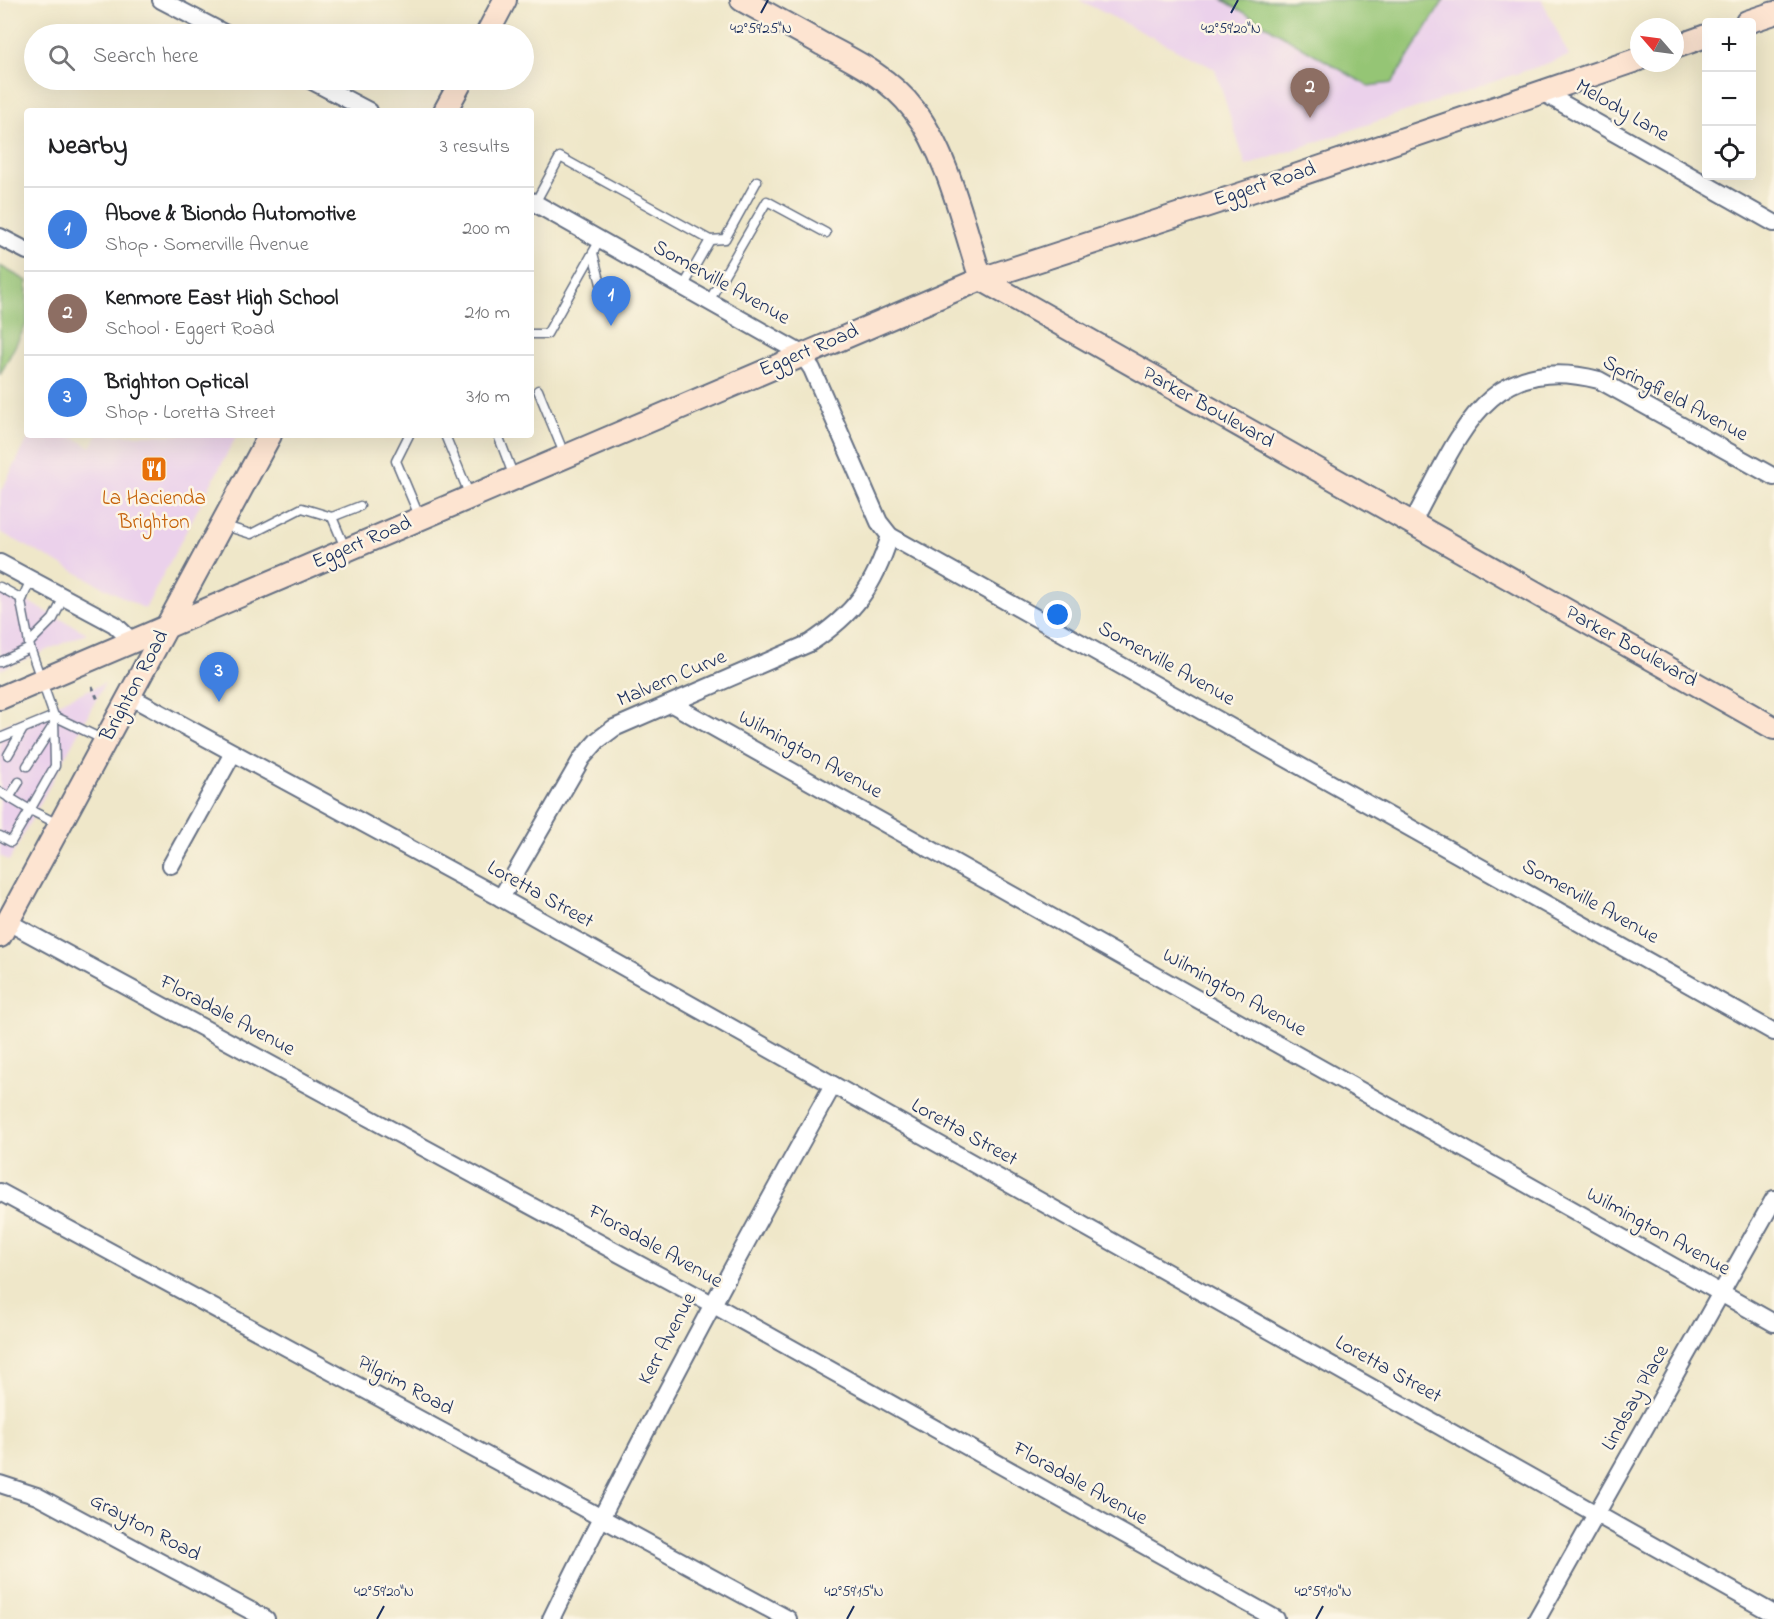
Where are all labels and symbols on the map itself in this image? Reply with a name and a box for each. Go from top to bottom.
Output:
text: 42°59'25"N [730,18,792,40]
text: 42°59'20"N [1201,18,1261,40]
north arrow [1630,18,1684,72]
pin: 2 [1290,68,1330,118]
street label: Melody Lane [1568,72,1675,152]
street label: Eggert Road [1210,154,1321,217]
street label: Somerville Avenue [647,233,796,333]
pin: 1 [592,276,630,326]
street label: Eggert Road [755,317,864,387]
street label: Springfield Avenue [1596,348,1754,452]
street label: Parker Boulevard [1137,359,1280,457]
restaurant icon: La Hacienda Brighton [139,454,169,484]
place label: La Hacienda Brighton [102,484,206,540]
street label: Eggert Road [308,509,417,579]
street label: Parker Boulevard [1560,598,1703,696]
your location [1043,600,1072,629]
street label: Somerville Avenue [1092,614,1241,714]
street label: Brighton Road [93,625,179,749]
street label: Malvern Curve [613,642,732,715]
pin: 3 [200,652,238,702]
street label: Wilmington Avenue [731,703,888,809]
street label: Somerville Avenue [1516,852,1665,952]
street label: Loretta Street [481,853,599,937]
street label: Wilmington Avenue [1155,941,1312,1047]
street label: Floradale Avenue [153,967,301,1065]
street label: Loretta Street [905,1091,1023,1175]
street label: Wilmington Avenue [1579,1180,1736,1286]
street label: Floradale Avenue [581,1197,728,1297]
street label: Kerr Avenue [631,1287,705,1390]
street label: Loretta Street [1329,1328,1447,1412]
street label: Lindsay Place [1594,1339,1680,1457]
street label: Pilgrim Road [351,1348,459,1426]
street label: Floradale Avenue [1006,1434,1153,1534]
street label: Grayton Road [83,1486,206,1572]
text: 42°59'20"N [354,1581,414,1603]
text: 42°59'15"N [824,1581,884,1603]
text: 42°59'10"N [1294,1581,1352,1603]

